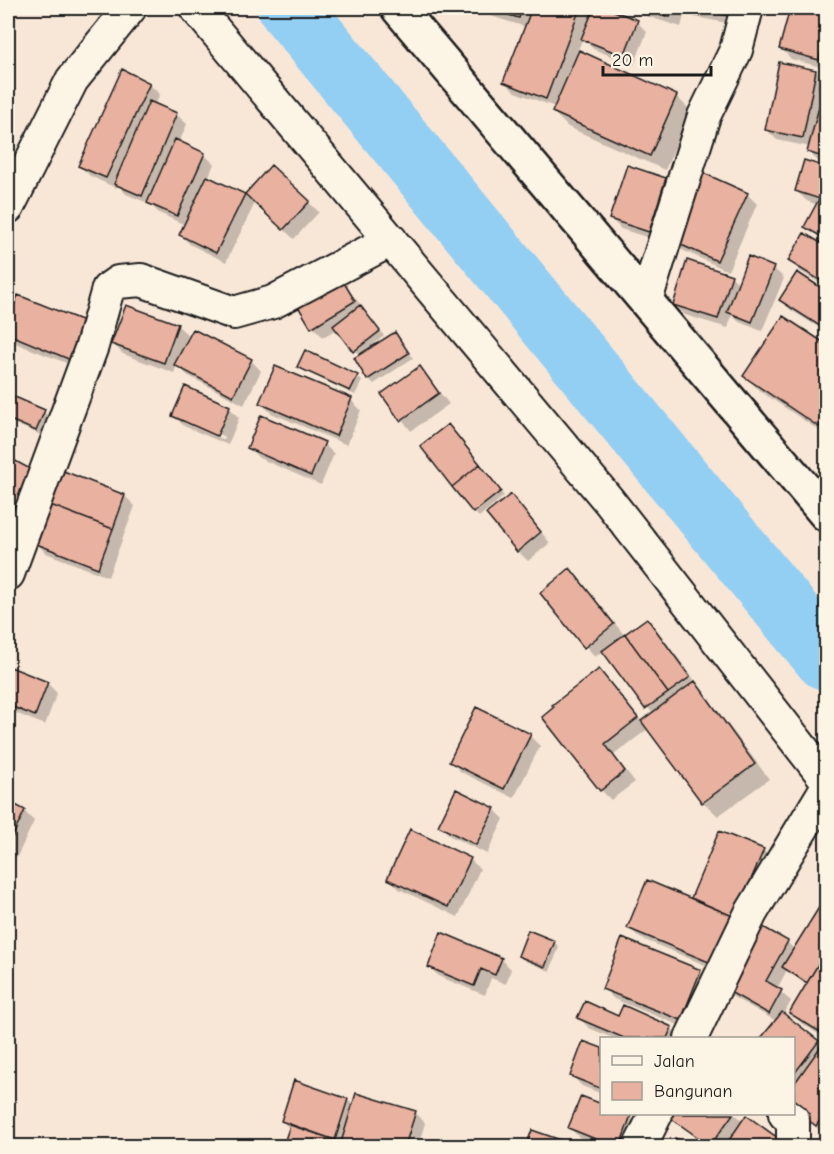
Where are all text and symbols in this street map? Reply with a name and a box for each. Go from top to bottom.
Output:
scale bar [603,39,711,77]
text: 20 m [612,50,653,71]
legend [600,1037,795,1115]
text: Jalan [654,1051,695,1072]
text: Bangunan [654,1081,732,1102]

